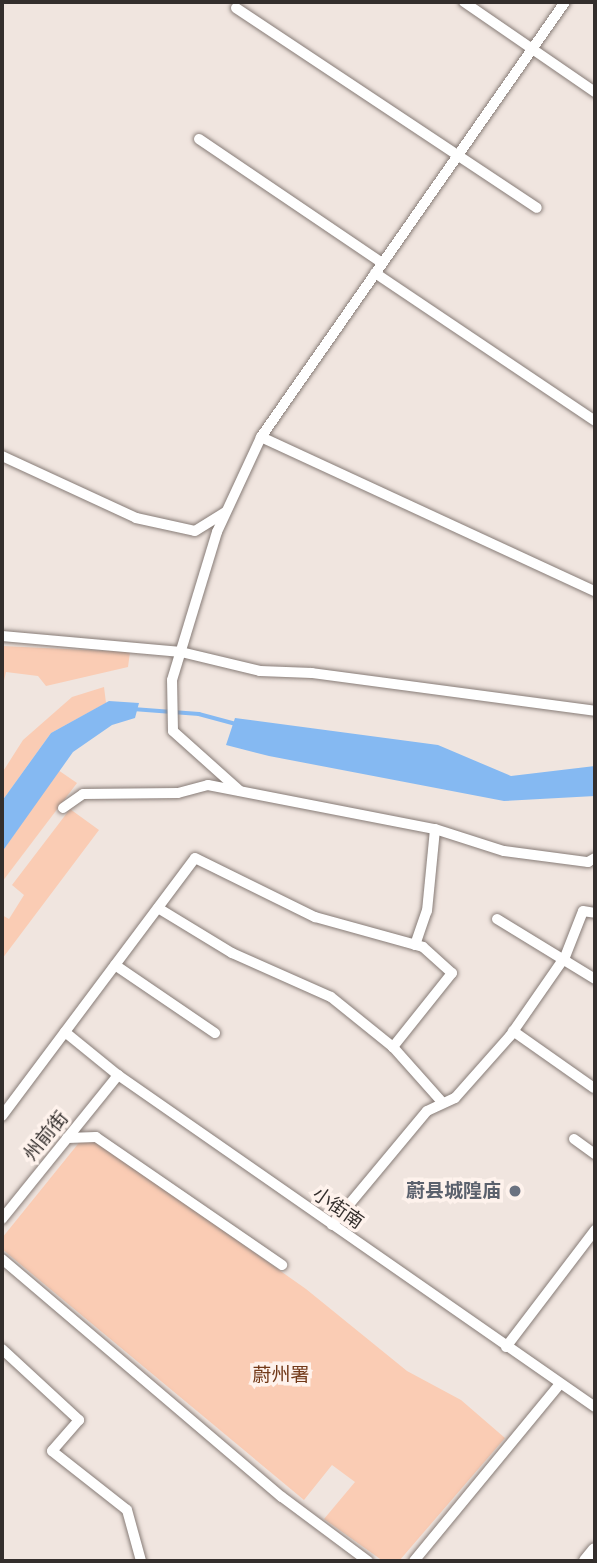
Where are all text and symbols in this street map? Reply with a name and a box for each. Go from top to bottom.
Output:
street label: 州前街 [19,1107,73,1165]
place label: 蔚县城隍庙 [406,1180,501,1202]
street label: 小街南 [308,1182,368,1234]
marker: 蔚县城隍庙 [507,1183,523,1199]
park label: 蔚州署 [253,1364,309,1386]

